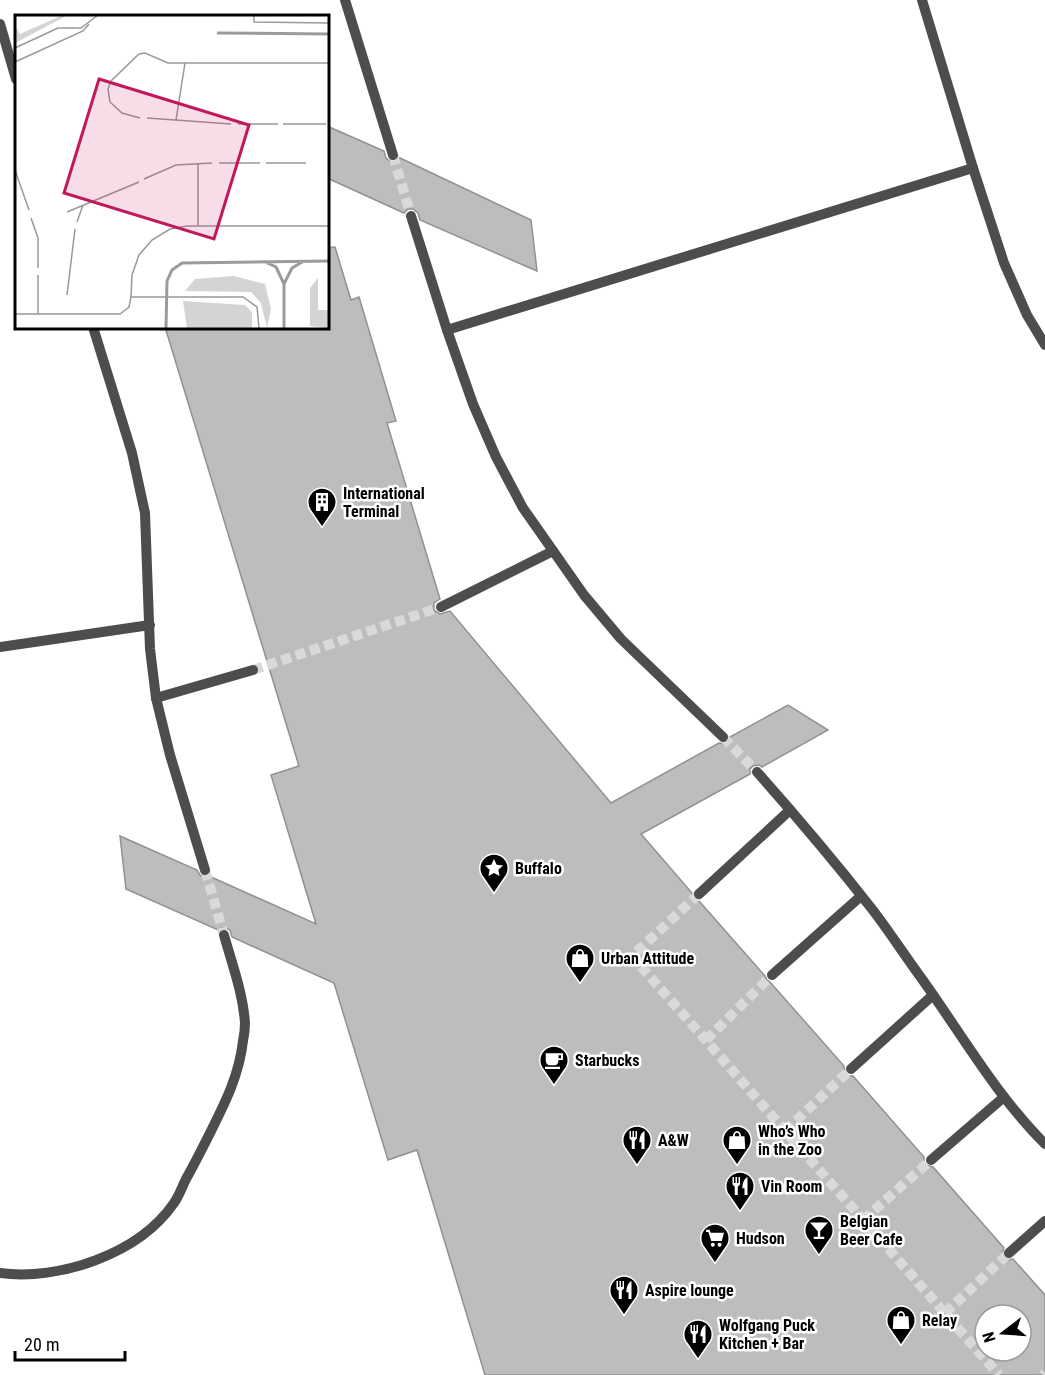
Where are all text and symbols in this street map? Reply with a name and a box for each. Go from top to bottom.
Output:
inset map [15,15,328,328]
place label: International Terminal [343,484,425,521]
building icon: International Terminal [306,486,338,528]
place icon: Buffalo [478,852,510,894]
place label: Buffalo [515,859,562,878]
shop icon: Urban Attitude [564,942,596,984]
place label: Urban Attitude [601,949,694,968]
cafe icon: Starbucks [538,1044,570,1086]
place label: Starbucks [575,1051,639,1070]
place label: Who’s Who in the Zoo [758,1122,826,1159]
restaurant icon: A&W [621,1124,653,1166]
shop icon: Who’s Who in the Zoo [721,1124,753,1166]
place label: A&W [658,1131,689,1150]
restaurant icon: Vin Room [724,1170,756,1212]
place label: Vin Room [761,1177,823,1196]
place label: Belgian Beer Cafe [840,1212,903,1249]
bar icon: Belgian Beer Cafe [803,1214,835,1256]
supermarket icon: Hudson [699,1222,731,1264]
place label: Hudson [736,1229,785,1248]
restaurant icon: Aspire lounge [608,1274,640,1316]
place label: Aspire lounge [645,1281,734,1300]
north arrow [973,1303,1033,1363]
shop icon: Relay [885,1304,917,1346]
place label: Relay [922,1311,957,1330]
place label: Wolfgang Puck Kitchen + Bar [719,1316,815,1353]
restaurant icon: Wolfgang Puck Kitchen + Bar [682,1318,714,1360]
scale bar [15,1324,124,1362]
text: N [979,1330,1000,1345]
text: 20 m [24,1334,59,1355]

